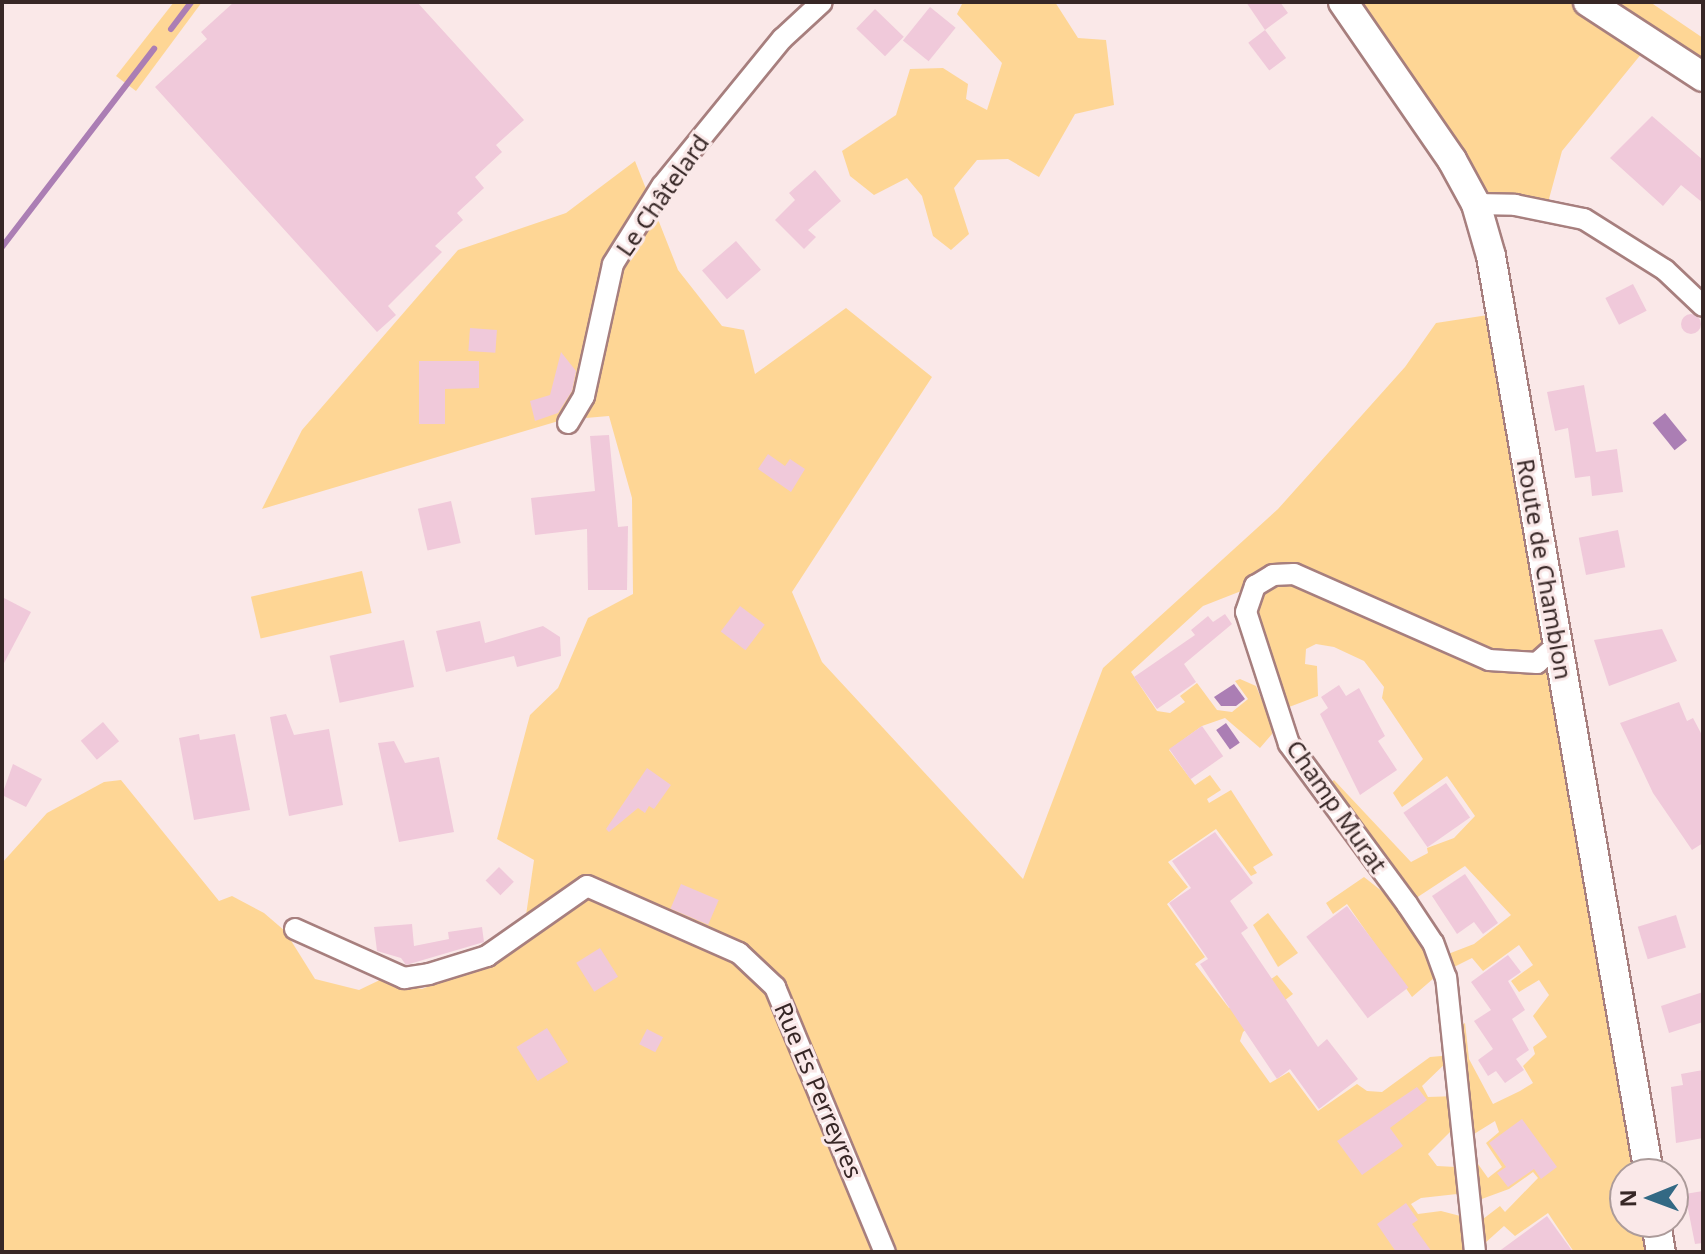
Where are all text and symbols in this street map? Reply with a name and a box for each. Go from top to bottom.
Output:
street label: Le Châtelard [610,129,714,261]
street label: Route de Chamblon [1511,456,1579,682]
street label: Champ Murat [1281,734,1393,878]
street label: Rue Es Perreyres [769,998,869,1182]
north arrow [1609,1158,1689,1238]
text: N [1612,1189,1642,1208]

